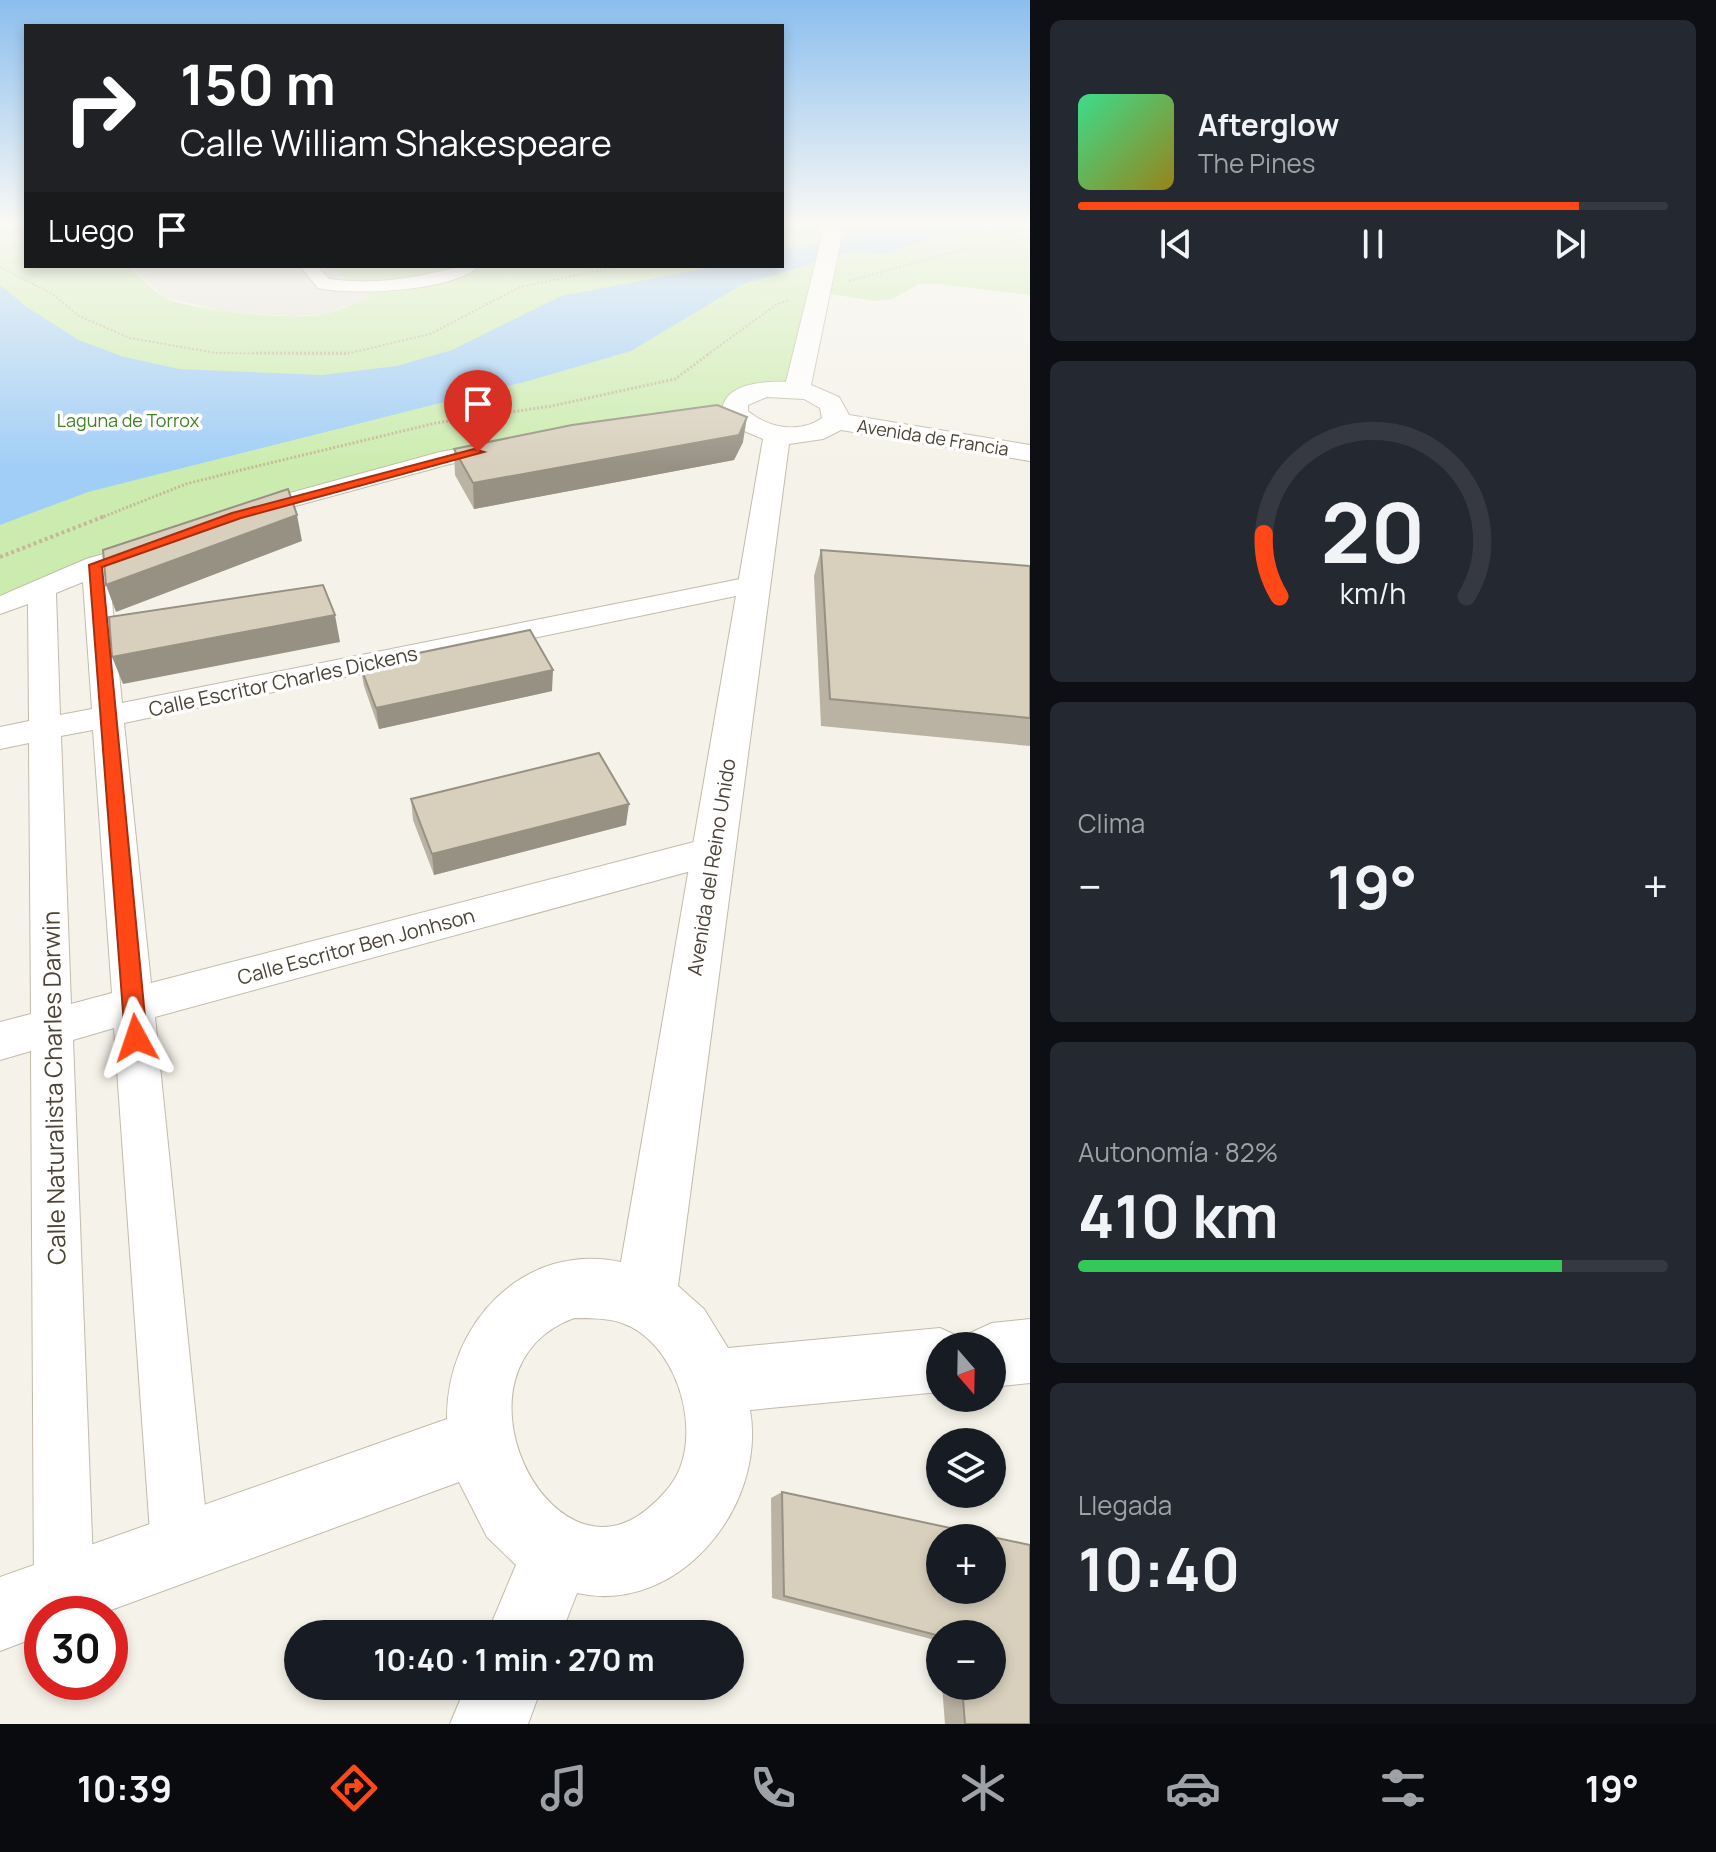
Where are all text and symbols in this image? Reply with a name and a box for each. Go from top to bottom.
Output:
text: 150 m [180,45,336,122]
icon: right [48,56,152,160]
text: Afterglow [1198,104,1339,145]
text: Calle William Shakespeare [180,118,612,167]
text: The Pines [1198,145,1315,181]
icon: arrive [150,208,194,252]
text: Luego [48,210,134,251]
icon: previous [1154,222,1198,266]
icon: pause [1351,222,1395,266]
icon: next [1548,222,1592,266]
pin [444,370,512,452]
icon: arrive [456,382,500,426]
park label: Laguna de Torrox [57,408,200,432]
street label: Avenida de Francia [855,413,1011,461]
text: 20 [1321,474,1425,588]
text: km/h [1340,574,1406,613]
street label: Calle Escritor Charles Dickens [146,639,420,723]
street label: Avenida del Reino Unido [680,756,742,978]
text: Clima [1078,805,1145,841]
text: 19° [1327,845,1417,927]
text: − [1078,856,1102,916]
text: + [1643,856,1668,916]
street label: Calle Escritor Ben Jonhson [234,901,478,991]
street label: Calle Naturalista Charles Darwin [33,911,73,1265]
position arrow [94,996,178,1080]
text: Autonomía · 82% [1078,1134,1278,1170]
text: 410 km [1078,1174,1279,1256]
north arrow [926,1332,1006,1412]
map controls [926,1332,1006,1700]
button: layers [926,1428,1006,1508]
text: Llegada [1078,1487,1172,1523]
button: + [926,1524,1006,1604]
text: 10:40 [1078,1527,1240,1609]
speed limit sign: 30 [24,1596,128,1700]
button: − [926,1620,1006,1700]
text: 10:40 · 1 min · 270 m [373,1639,655,1680]
icon: directions [326,1760,382,1816]
icon: music [536,1760,592,1816]
icon: phone [745,1760,801,1816]
icon: climate [955,1760,1011,1816]
icon: car [1165,1760,1221,1816]
icon: filters [1375,1760,1431,1816]
text: 10:39 [77,1764,172,1813]
text: 19° [1585,1764,1639,1813]

